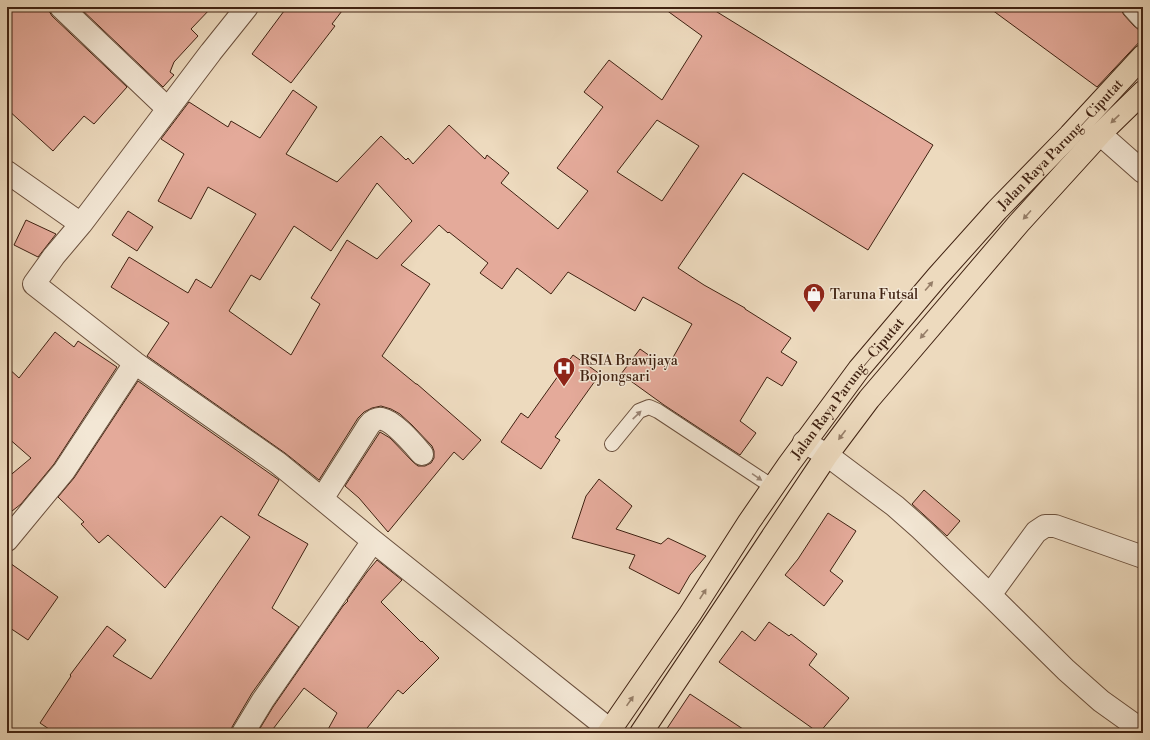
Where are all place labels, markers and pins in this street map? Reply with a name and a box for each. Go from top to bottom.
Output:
shop icon: Taruna Futsal [801,281,827,314]
place label: Taruna Futsal [830,286,918,304]
place label: RSIA Brawijaya Bojongsari [579,352,679,386]
hospital icon: RSIA Brawijaya Bojongsari [551,355,577,388]

